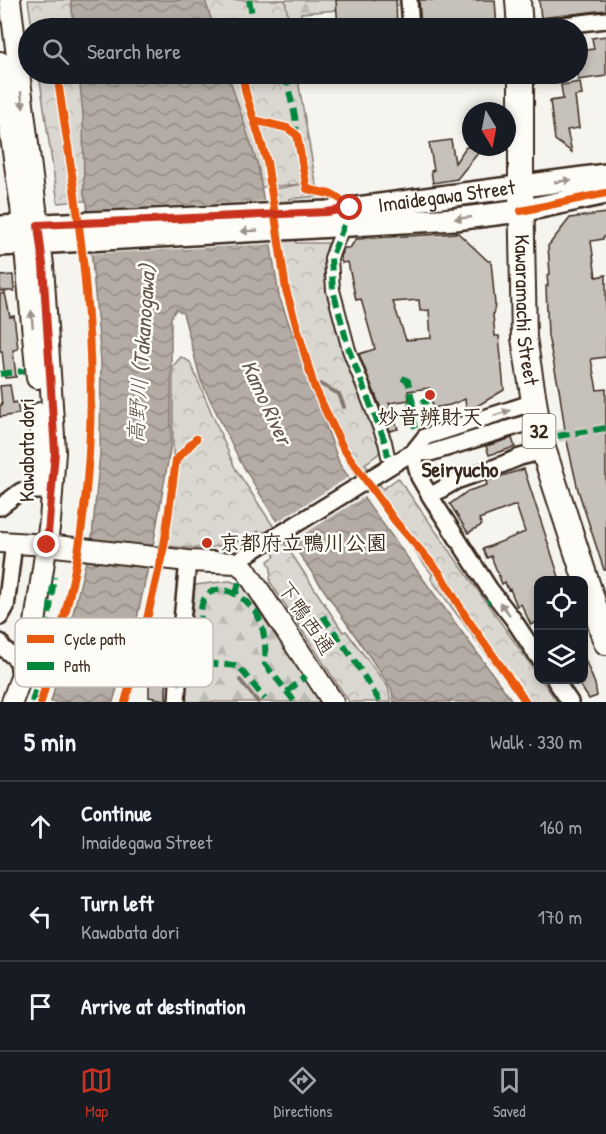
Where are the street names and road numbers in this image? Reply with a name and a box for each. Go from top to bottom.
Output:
street label: Imaidegawa Street [376,172,518,219]
street label: Kawaramachi Street [508,234,546,388]
street label: Kawabata dori [12,398,41,502]
road number: 32 [522,414,556,448]
street label: 下鴨西通 [271,575,342,661]

